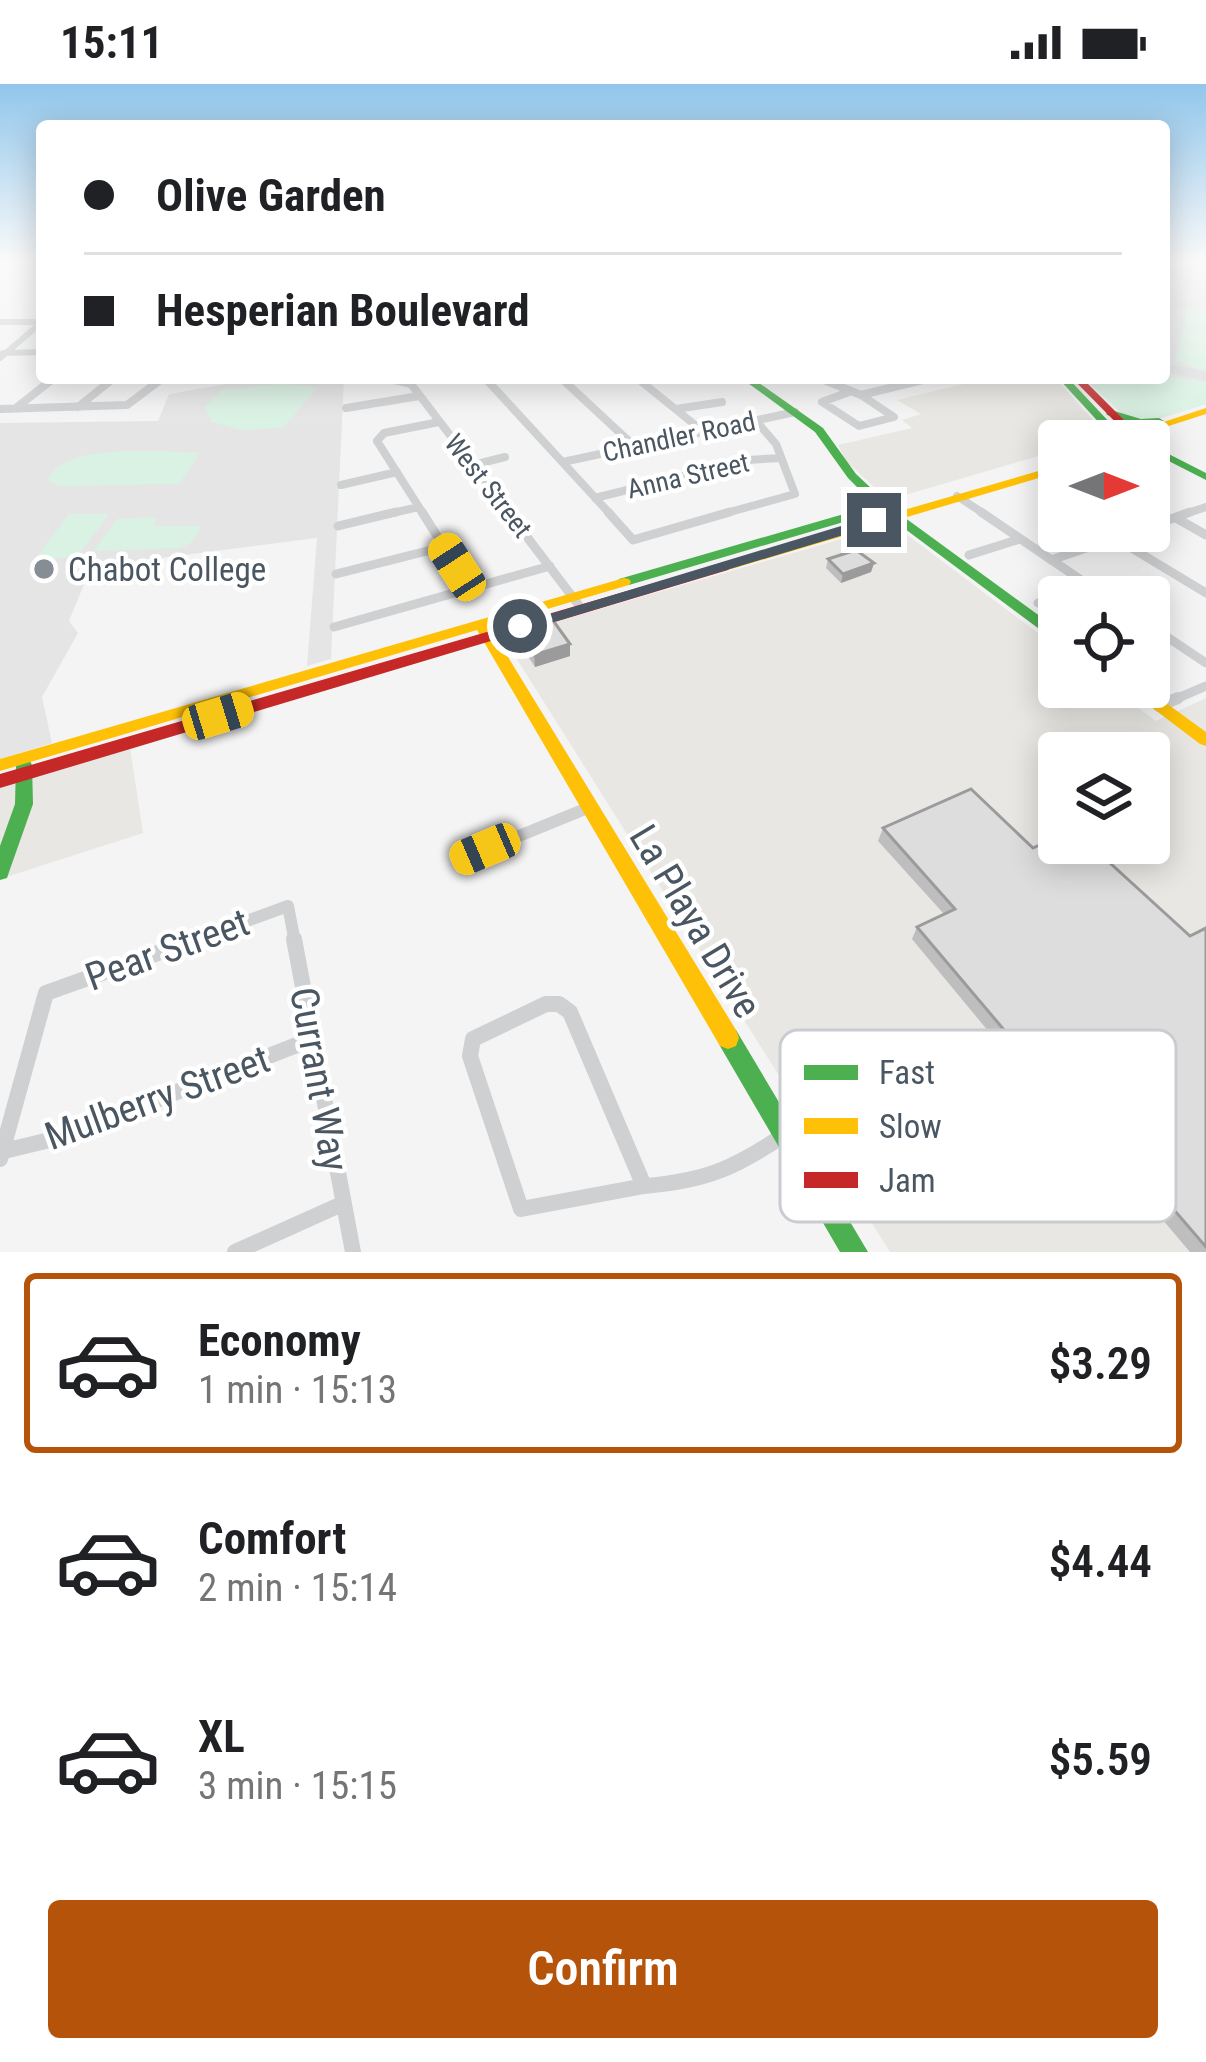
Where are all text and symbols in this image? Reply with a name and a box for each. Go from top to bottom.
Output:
text: 15:11 [60,16,163,69]
text: Olive Garden [156,169,386,222]
text: Hesperian Boulevard [156,284,530,337]
street label: Chandler Road [600,405,758,469]
north arrow [1038,420,1170,552]
map controls [1038,420,1170,864]
street label: West Street [438,428,538,544]
street label: Anna Street [624,446,752,506]
route end [847,493,901,547]
car [422,527,492,607]
place label: Chabot College [68,550,266,589]
marker: Chabot College [31,556,57,582]
button: locate [1038,576,1170,708]
route start [493,599,547,653]
car [178,688,258,744]
button: layers [1038,732,1170,864]
street label: La Playa Drive [620,817,771,1026]
car [445,818,525,880]
street label: Pear Street [79,899,255,1001]
street label: Currant Way [280,984,358,1175]
legend [780,1030,1176,1222]
street label: Mulberry Street [39,1036,276,1160]
text: Fast [879,1053,935,1092]
text: Slow [879,1107,942,1146]
text: Jam [879,1161,936,1200]
icon: car [54,1309,162,1417]
text: Economy [198,1314,361,1367]
text: $3.29 [1049,1337,1152,1390]
text: 1 min · 15:13 [198,1367,397,1413]
icon: car [54,1507,162,1615]
text: Comfort [198,1512,346,1565]
text: $4.44 [1049,1535,1152,1588]
text: 2 min · 15:14 [198,1565,397,1611]
icon: car [54,1705,162,1813]
text: XL [198,1710,245,1763]
text: $5.59 [1049,1733,1152,1786]
text: 3 min · 15:15 [198,1763,397,1809]
button: Confirm [48,1900,1158,2038]

